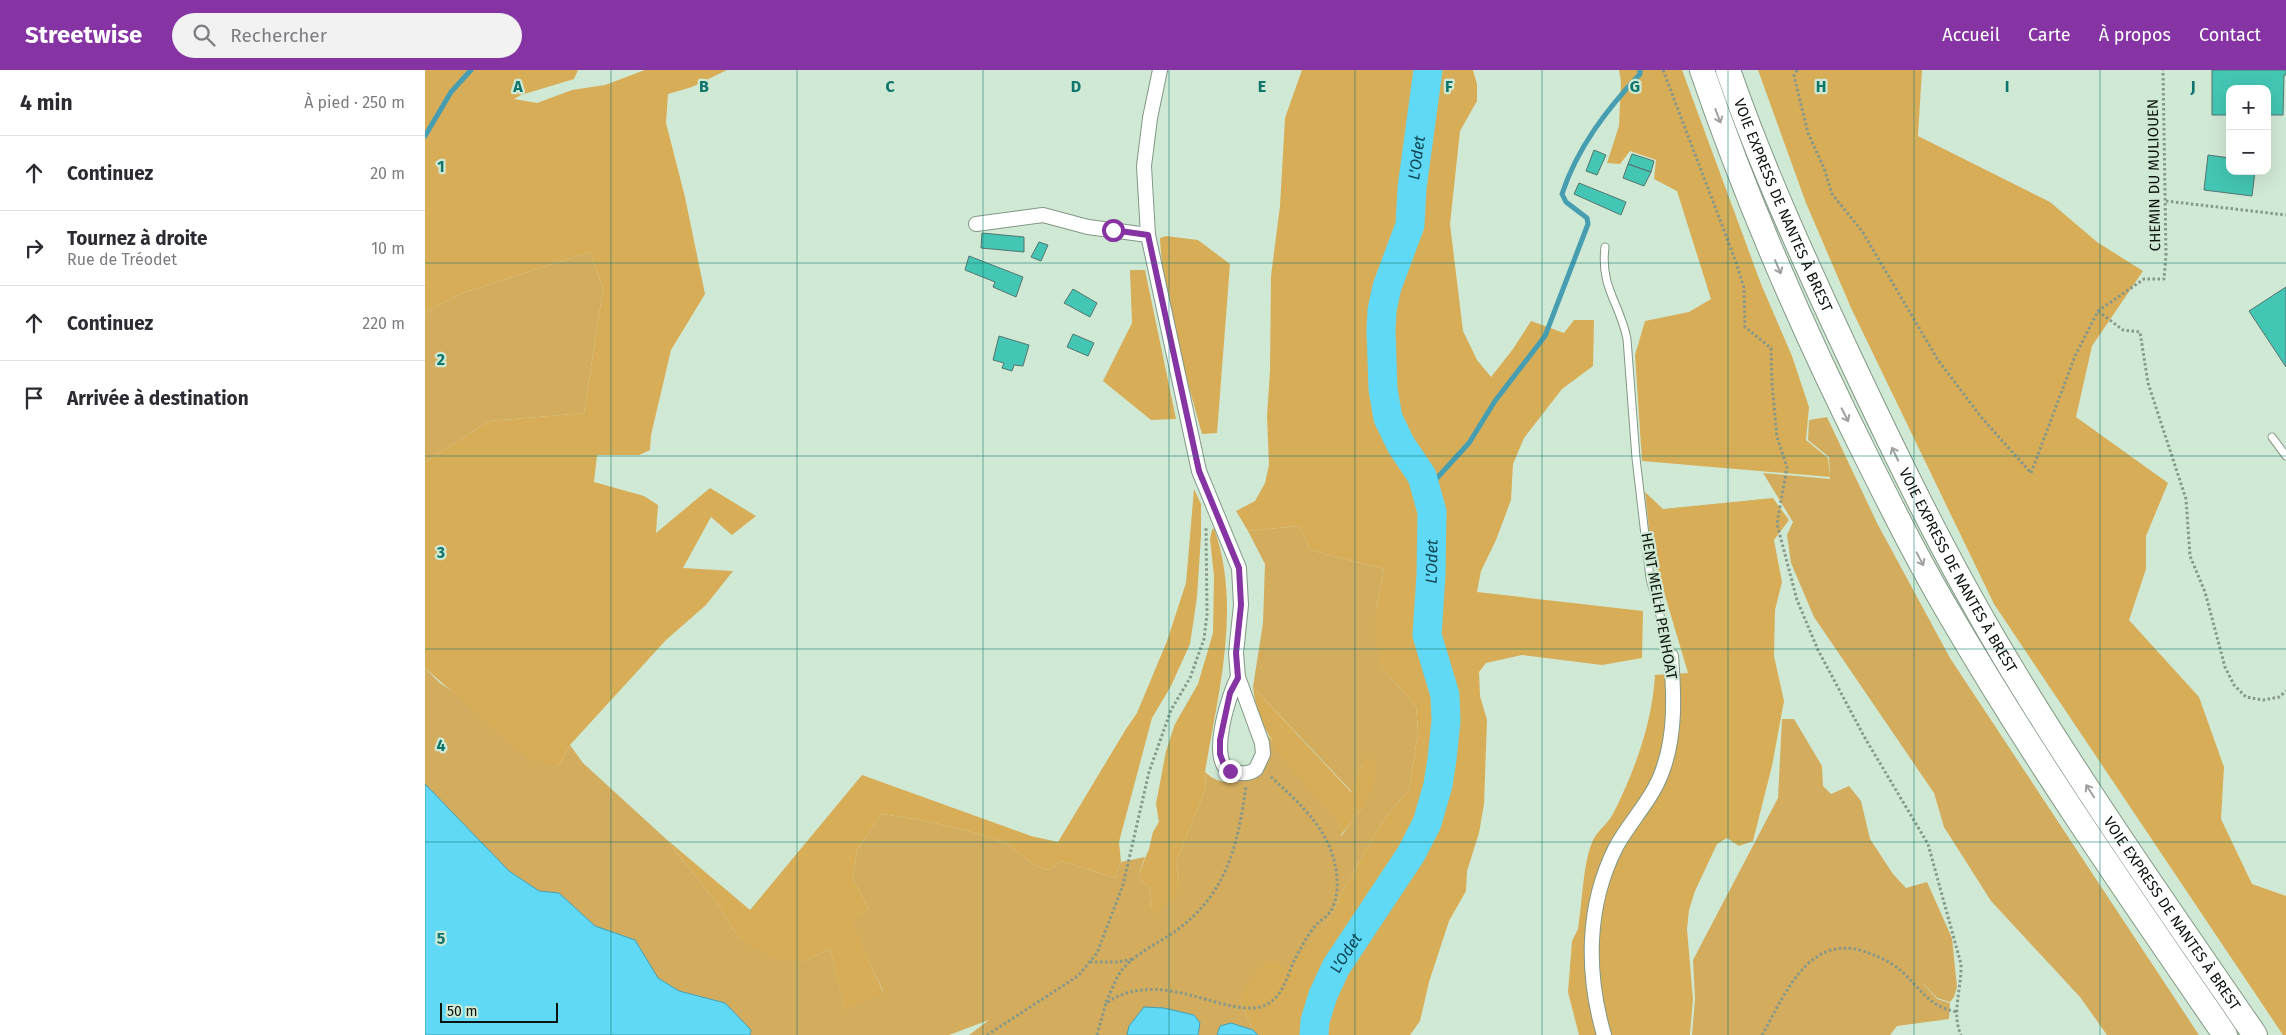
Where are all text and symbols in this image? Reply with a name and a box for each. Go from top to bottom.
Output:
search box [172,13,522,58]
text: Streetwise [25,21,142,49]
icon: search [190,21,218,49]
text: Rechercher [230,24,327,47]
text: Accueil [1942,24,2000,46]
text: Carte [2028,24,2071,46]
text: À propos [2099,24,2171,46]
text: Contact [2199,24,2261,46]
text: A [512,77,523,96]
text: B [699,77,709,96]
text: C [885,77,895,96]
text: D [1071,77,1081,96]
text: E [1258,77,1266,96]
text: F [1445,77,1453,96]
text: G [1630,77,1640,96]
text: H [1816,77,1826,96]
text: I [2005,77,2009,96]
text: J [2189,77,2196,96]
map controls [2226,85,2271,175]
button: + [2226,85,2271,130]
text: 4 min [20,90,73,116]
text: À pied · 250 m [304,93,405,112]
street label: VOIE EXPRESS DE NANTES À BREST [1730,96,1836,315]
street label: CHEMIN DU MULIOUEN [2144,99,2164,251]
one-way arrow [1714,108,1723,123]
button: − [2226,130,2271,175]
water label: L'Odet [1404,134,1429,181]
text: 1 [437,157,445,176]
icon: ahead [20,159,48,187]
text: Continuez [67,162,153,185]
text: 20 m [370,164,405,183]
route start [1102,219,1125,242]
text: Tournez à droite [67,227,208,250]
icon: right [20,234,48,262]
text: 10 m [371,239,405,258]
text: Rue de Tréodet [67,250,177,269]
one-way arrow [1773,259,1783,274]
icon: ahead [20,309,48,337]
text: Continuez [67,312,153,335]
text: 220 m [362,314,405,333]
text: 2 [437,350,445,369]
icon: arrive [20,384,48,412]
text: Arrivée à destination [67,387,249,410]
one-way arrow [1841,407,1850,422]
one-way arrow [1890,447,1900,462]
street label: VOIE EXPRESS DE NANTES À BREST [1895,465,2021,676]
street label: HENT MEILH PENHOAT [1637,531,1681,681]
water label: L'Odet [1421,539,1441,584]
text: 3 [436,543,445,562]
one-way arrow [1915,552,1925,567]
text: 4 [436,736,446,755]
route end [1219,760,1242,783]
one-way arrow [2085,785,2095,799]
street label: VOIE EXPRESS DE NANTES À BREST [2100,813,2244,1014]
text: 5 [437,929,446,948]
water label: L'Odet [1325,929,1366,976]
scale bar [440,1000,557,1023]
text: 50 m [447,1003,478,1020]

